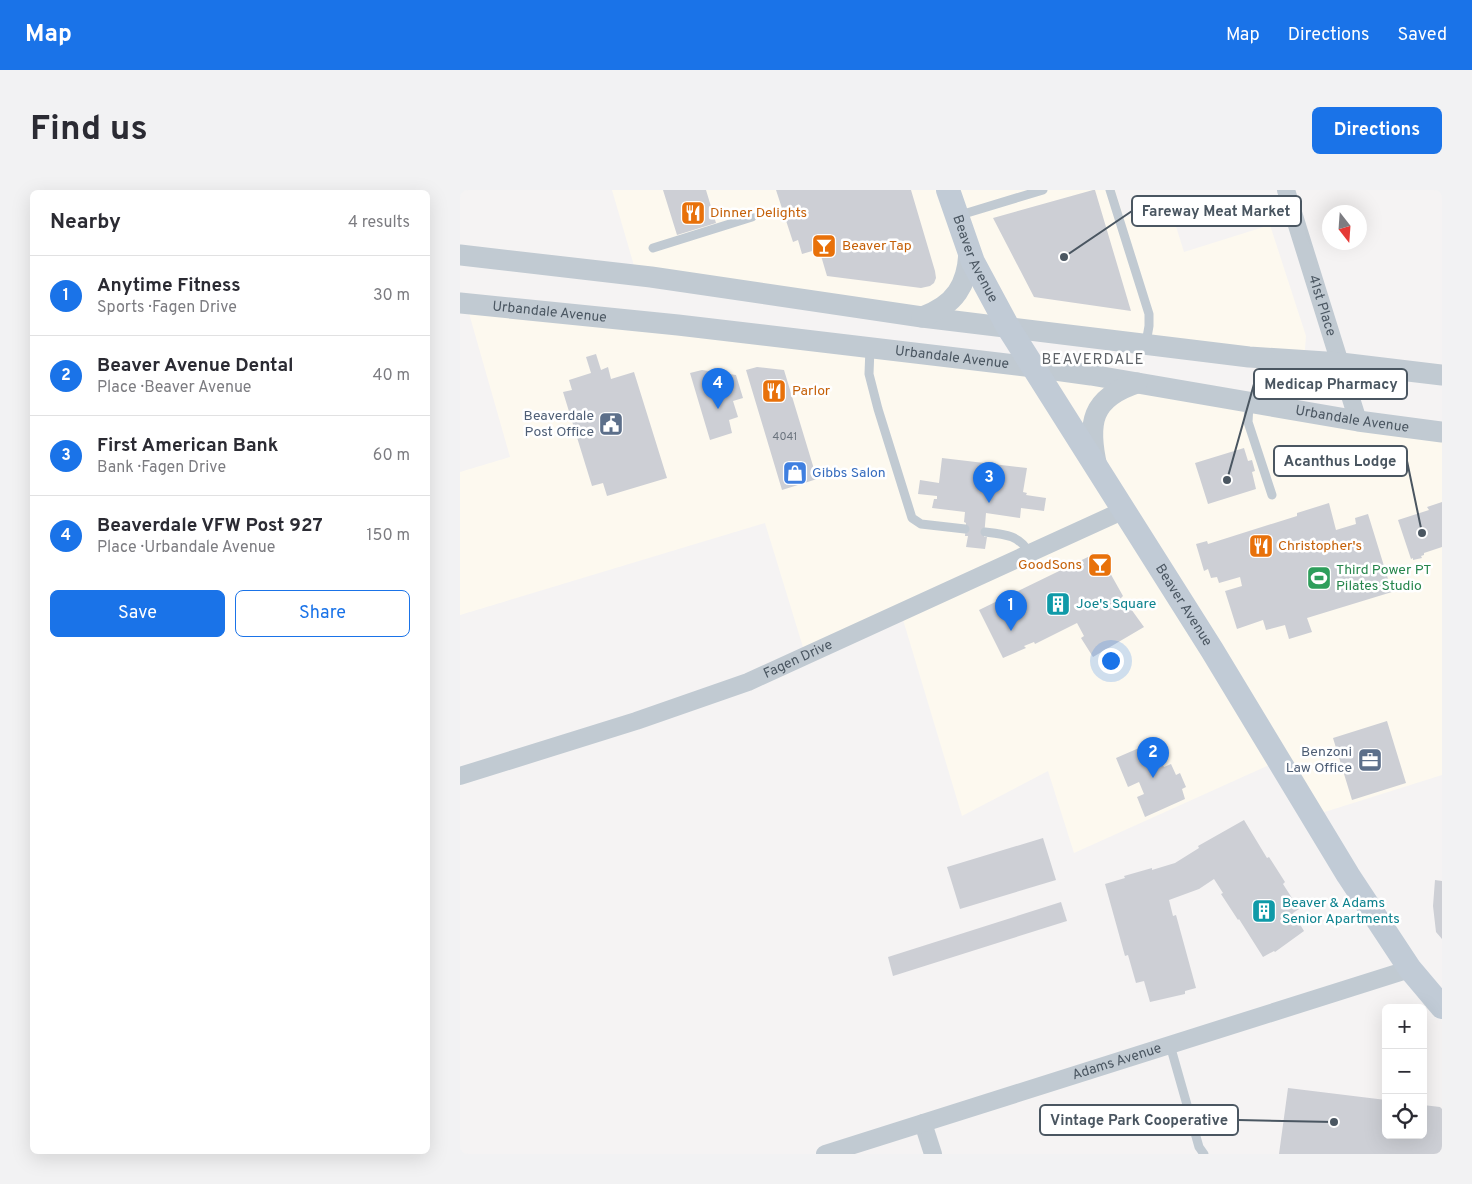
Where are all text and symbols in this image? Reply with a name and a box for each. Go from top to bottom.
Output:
text: Map [25,20,72,50]
text: Map [1226,24,1260,47]
text: Directions [1288,24,1370,47]
text: Saved [1398,24,1447,47]
button: Directions [1312,107,1442,154]
text: Find us [30,108,148,152]
callout: Fareway Meat Market [1132,196,1301,226]
restaurant icon: Dinner Delights [680,200,706,226]
text: Fareway Meat Market [1142,203,1290,222]
place label: Dinner Delights [710,205,807,222]
north arrow [1322,205,1367,250]
text: Nearby [50,209,121,236]
text: 4 results [348,213,410,233]
street label: Beaver Avenue [949,213,1002,305]
bar icon: Beaver Tap [811,233,837,259]
place label: Beaver Tap [842,238,912,255]
street label: 41st Place [1304,273,1340,338]
text: Anytime Fitness [97,274,241,298]
text: 1 [63,286,69,306]
text: 30 m [373,286,410,306]
text: Sports · Fagen Drive [97,298,237,318]
street label: Urbandale Avenue [492,298,608,326]
street label: Urbandale Avenue [894,342,1010,373]
district label: BEAVERDALE [1042,351,1144,370]
text: Beaver Avenue Dental [97,354,294,378]
text: 2 [61,366,71,386]
text: 40 m [372,366,410,386]
pin: 4 [702,368,734,409]
callout: Medicap Pharmacy [1254,369,1407,399]
text: Medicap Pharmacy [1264,376,1398,395]
text: Place · Beaver Avenue [97,378,251,398]
restaurant icon: Parlor [761,378,787,404]
place label: Parlor [792,383,831,400]
street label: Urbandale Avenue [1294,402,1410,436]
place label: Beaverdale Post Office [524,408,594,441]
public building icon: Beaverdale Post Office [598,411,624,437]
house number: 4041 [773,430,797,444]
text: First American Bank [97,434,278,458]
text: 3 [61,446,71,466]
text: 60 m [373,446,410,466]
callout: Acanthus Lodge [1274,446,1407,476]
text: Acanthus Lodge [1284,453,1396,472]
text: Bank · Fagen Drive [97,458,226,478]
shop icon: Gibbs Salon [782,460,808,486]
pin: 3 [973,462,1005,503]
place label: Gibbs Salon [812,465,886,482]
text: Beaverdale VFW Post 927 [97,514,323,538]
text: 4 [61,526,71,546]
text: 150 m [367,526,410,546]
restaurant icon: Christopher's [1248,533,1274,559]
text: Place · Urbandale Avenue [97,538,275,558]
place label: Christopher's [1278,538,1362,555]
bar icon: GoodSons [1087,552,1113,578]
place label: GoodSons [1018,557,1082,574]
street label: Beaver Avenue [1151,561,1216,649]
place label: Third Power PT Pilates Studio [1336,562,1431,595]
sports icon: Third Power PT Pilates Studio [1306,565,1332,591]
button: Save [50,590,225,637]
button: Share [235,590,410,637]
pin: 1 [995,590,1027,631]
building icon: Joe's Square [1045,591,1071,617]
place label: Joe's Square [1076,596,1156,613]
street label: Fagen Drive [761,636,835,682]
your location [1098,648,1124,674]
pin: 2 [1137,737,1169,778]
place label: Benzoni Law Office [1286,744,1352,777]
office icon: Benzoni Law Office [1357,747,1383,773]
place label: Beaver & Adams Senior Apartments [1282,895,1400,928]
building icon: Beaver & Adams Senior Apartments [1251,898,1277,924]
map controls [1382,1004,1427,1139]
button: + [1382,1004,1427,1049]
street label: Adams Avenue [1070,1040,1164,1084]
button: − [1382,1049,1427,1094]
button: locate [1382,1094,1427,1139]
callout: Vintage Park Cooperative [1040,1105,1238,1135]
text: Vintage Park Cooperative [1050,1112,1228,1131]

